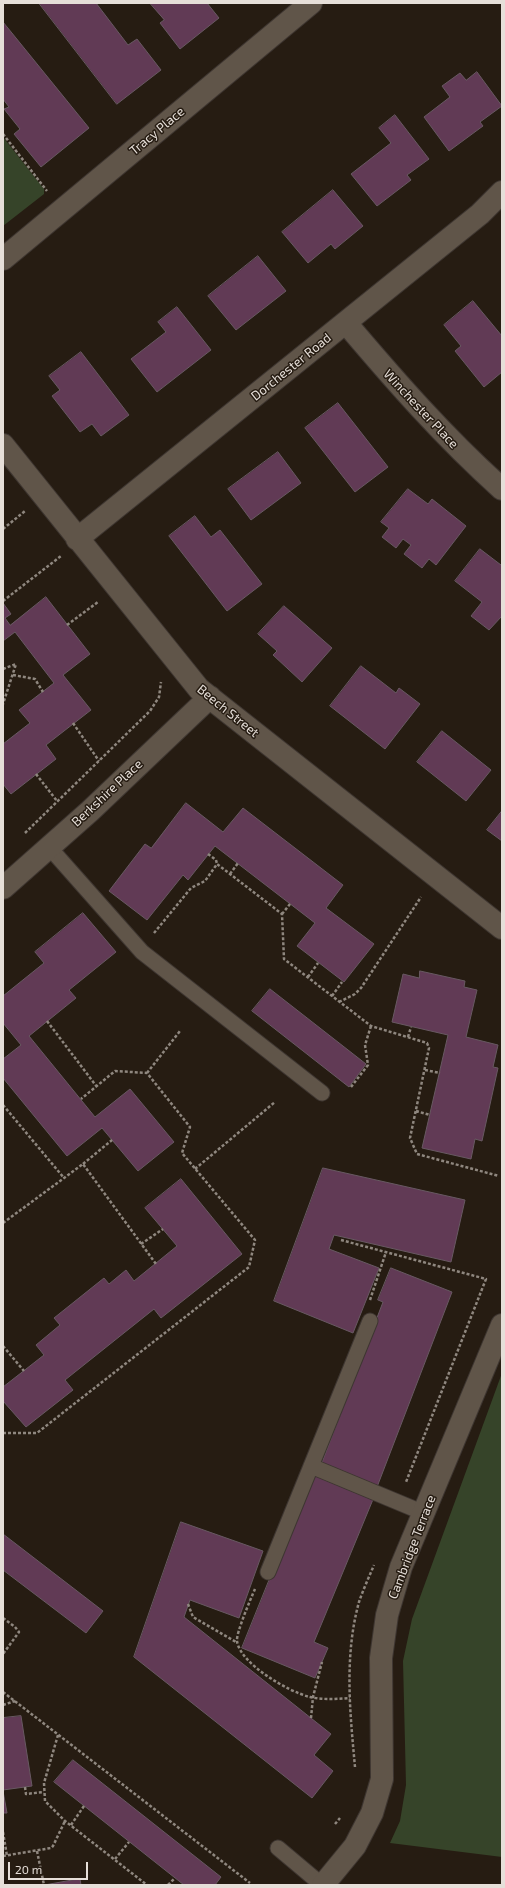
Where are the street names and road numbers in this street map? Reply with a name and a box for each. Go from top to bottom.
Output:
street label: Tracy Place [126,104,188,158]
street label: Dorchester Road [248,330,334,404]
street label: Winchester Place [380,366,462,452]
street label: Beech Street [194,681,262,741]
street label: Berkshire Place [68,756,146,830]
street label: Cambridge Terrace [385,1493,439,1601]

